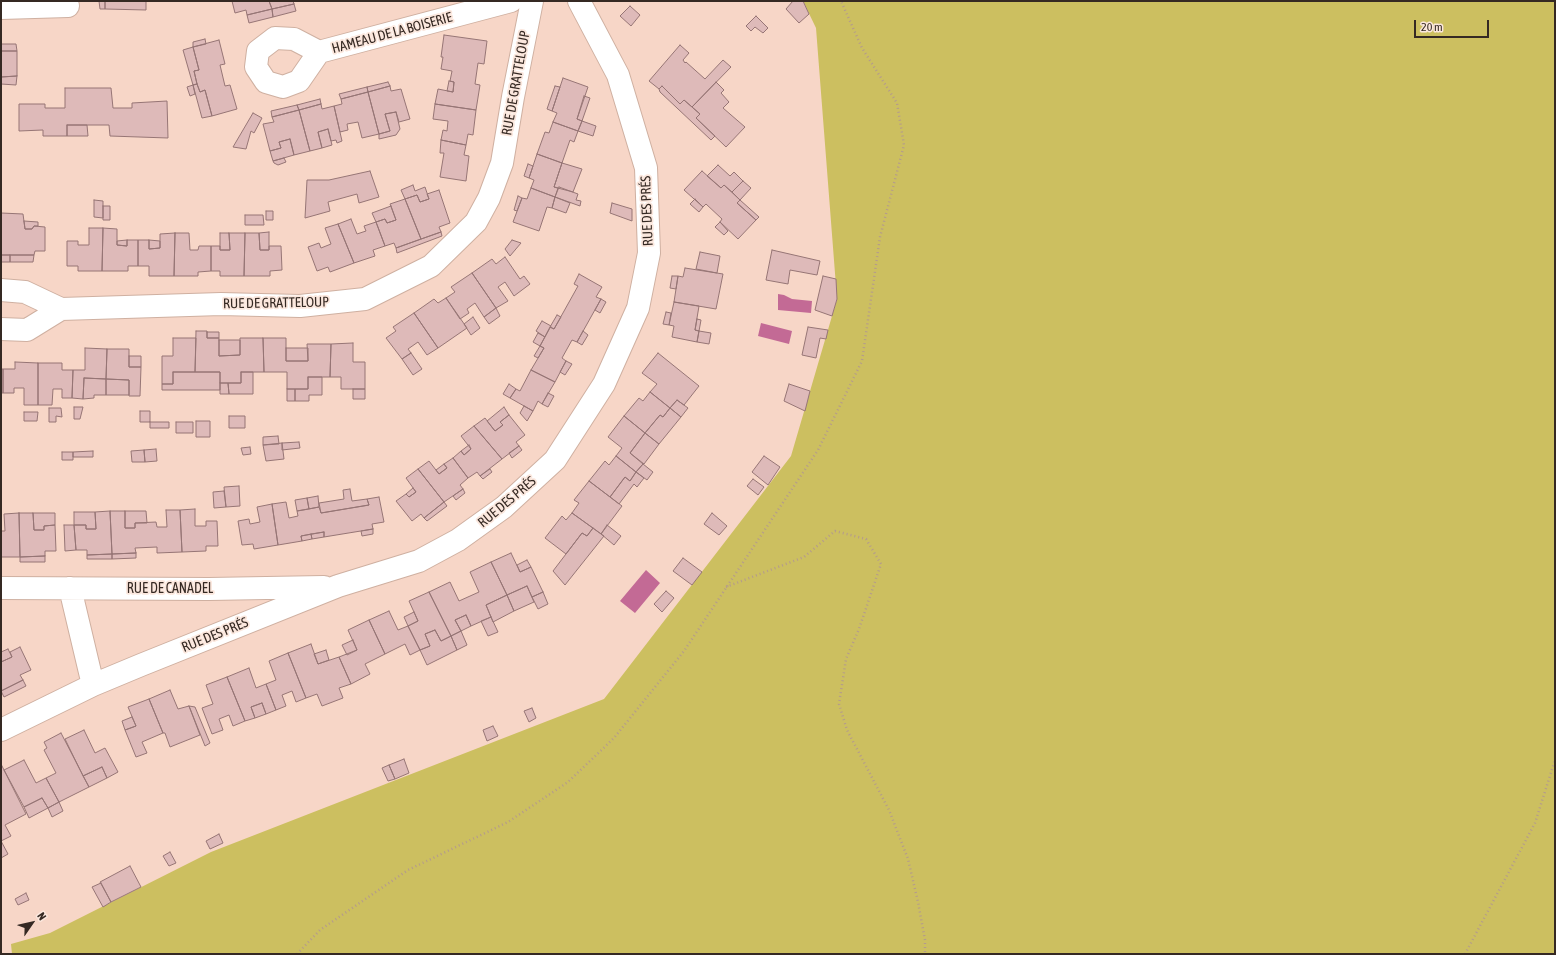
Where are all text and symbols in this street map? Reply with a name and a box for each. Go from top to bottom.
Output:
street label: HAMEAU DE LA BOISERIE [330,9,454,57]
scale bar [1416,12,1491,38]
text: 20 m [1421,20,1443,34]
street label: RUE DE GRATTELOUP [499,29,533,137]
street label: RUE DES PRÉS [637,176,657,246]
street label: RUE DE GRATTELOUP [223,294,329,312]
street label: RUE DES PRÉS [475,473,539,531]
street label: RUE DE CANADEL [127,581,213,597]
street label: RUE DES PRÉS [179,614,251,656]
north arrow [12,903,52,943]
text: N [35,910,49,922]

